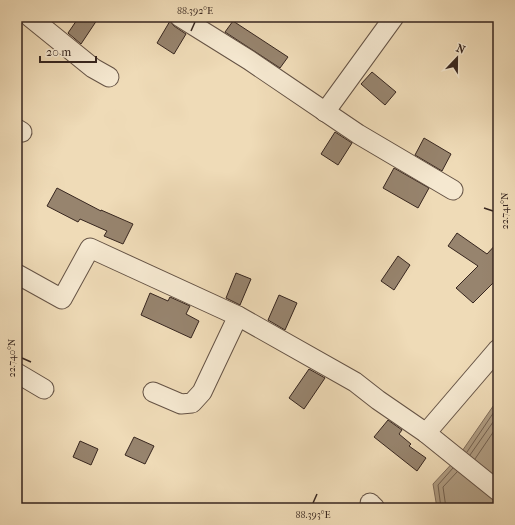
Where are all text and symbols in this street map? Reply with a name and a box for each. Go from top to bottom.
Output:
text: 88.392°E [177,5,213,17]
scale bar [40,38,96,64]
north arrow [437,38,477,78]
text: N [454,42,467,57]
text: 20 m [46,45,71,59]
text: 22.741°N [499,192,511,229]
text: 22.740°N [6,338,18,377]
text: 88.393°E [295,509,331,521]

